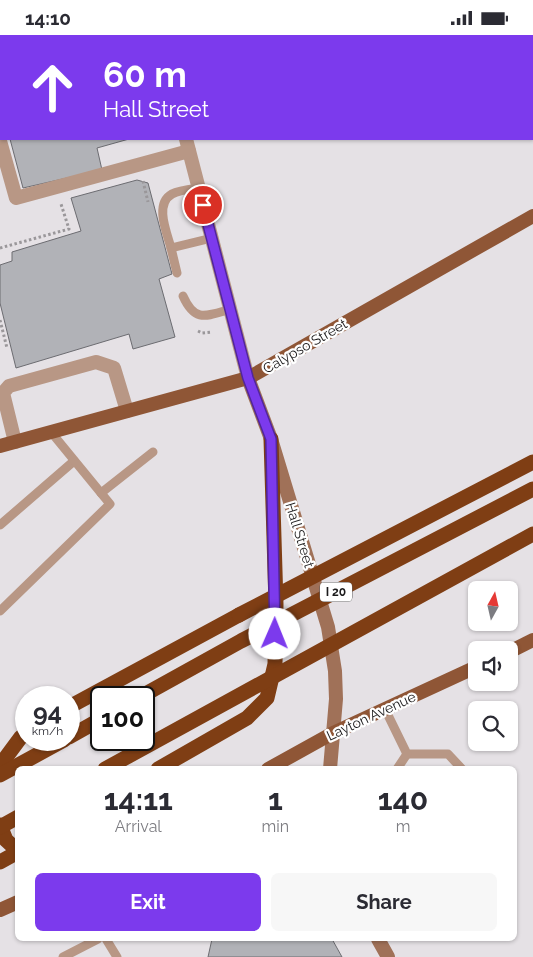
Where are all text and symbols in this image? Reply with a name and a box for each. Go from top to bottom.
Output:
text: 14:10 [25,7,71,29]
text: 60 m [103,54,187,95]
icon: ahead [20,55,85,120]
text: Hall Street [103,96,209,122]
pin [182,184,224,226]
icon: arrive [189,191,217,219]
street label: Calypso Street [260,315,350,377]
street label: Hall Street [282,500,318,570]
north arrow [468,581,518,631]
map controls [468,581,518,751]
road number: I 20 [320,583,352,601]
position arrow [248,607,300,659]
button: sound [468,641,518,691]
speed limit sign: 100 [90,686,155,751]
street label: Layton Avenue [324,688,418,744]
text: 94 [33,697,62,727]
button: search [468,701,518,751]
text: km/h [32,724,63,738]
text: 14:11 [104,782,173,817]
text: 1 [268,782,283,817]
text: 140 [378,782,428,817]
text: Arrival [115,817,162,836]
text: min [262,817,289,836]
text: m [396,817,410,836]
button: Exit [35,873,261,931]
button: Share [271,873,497,931]

